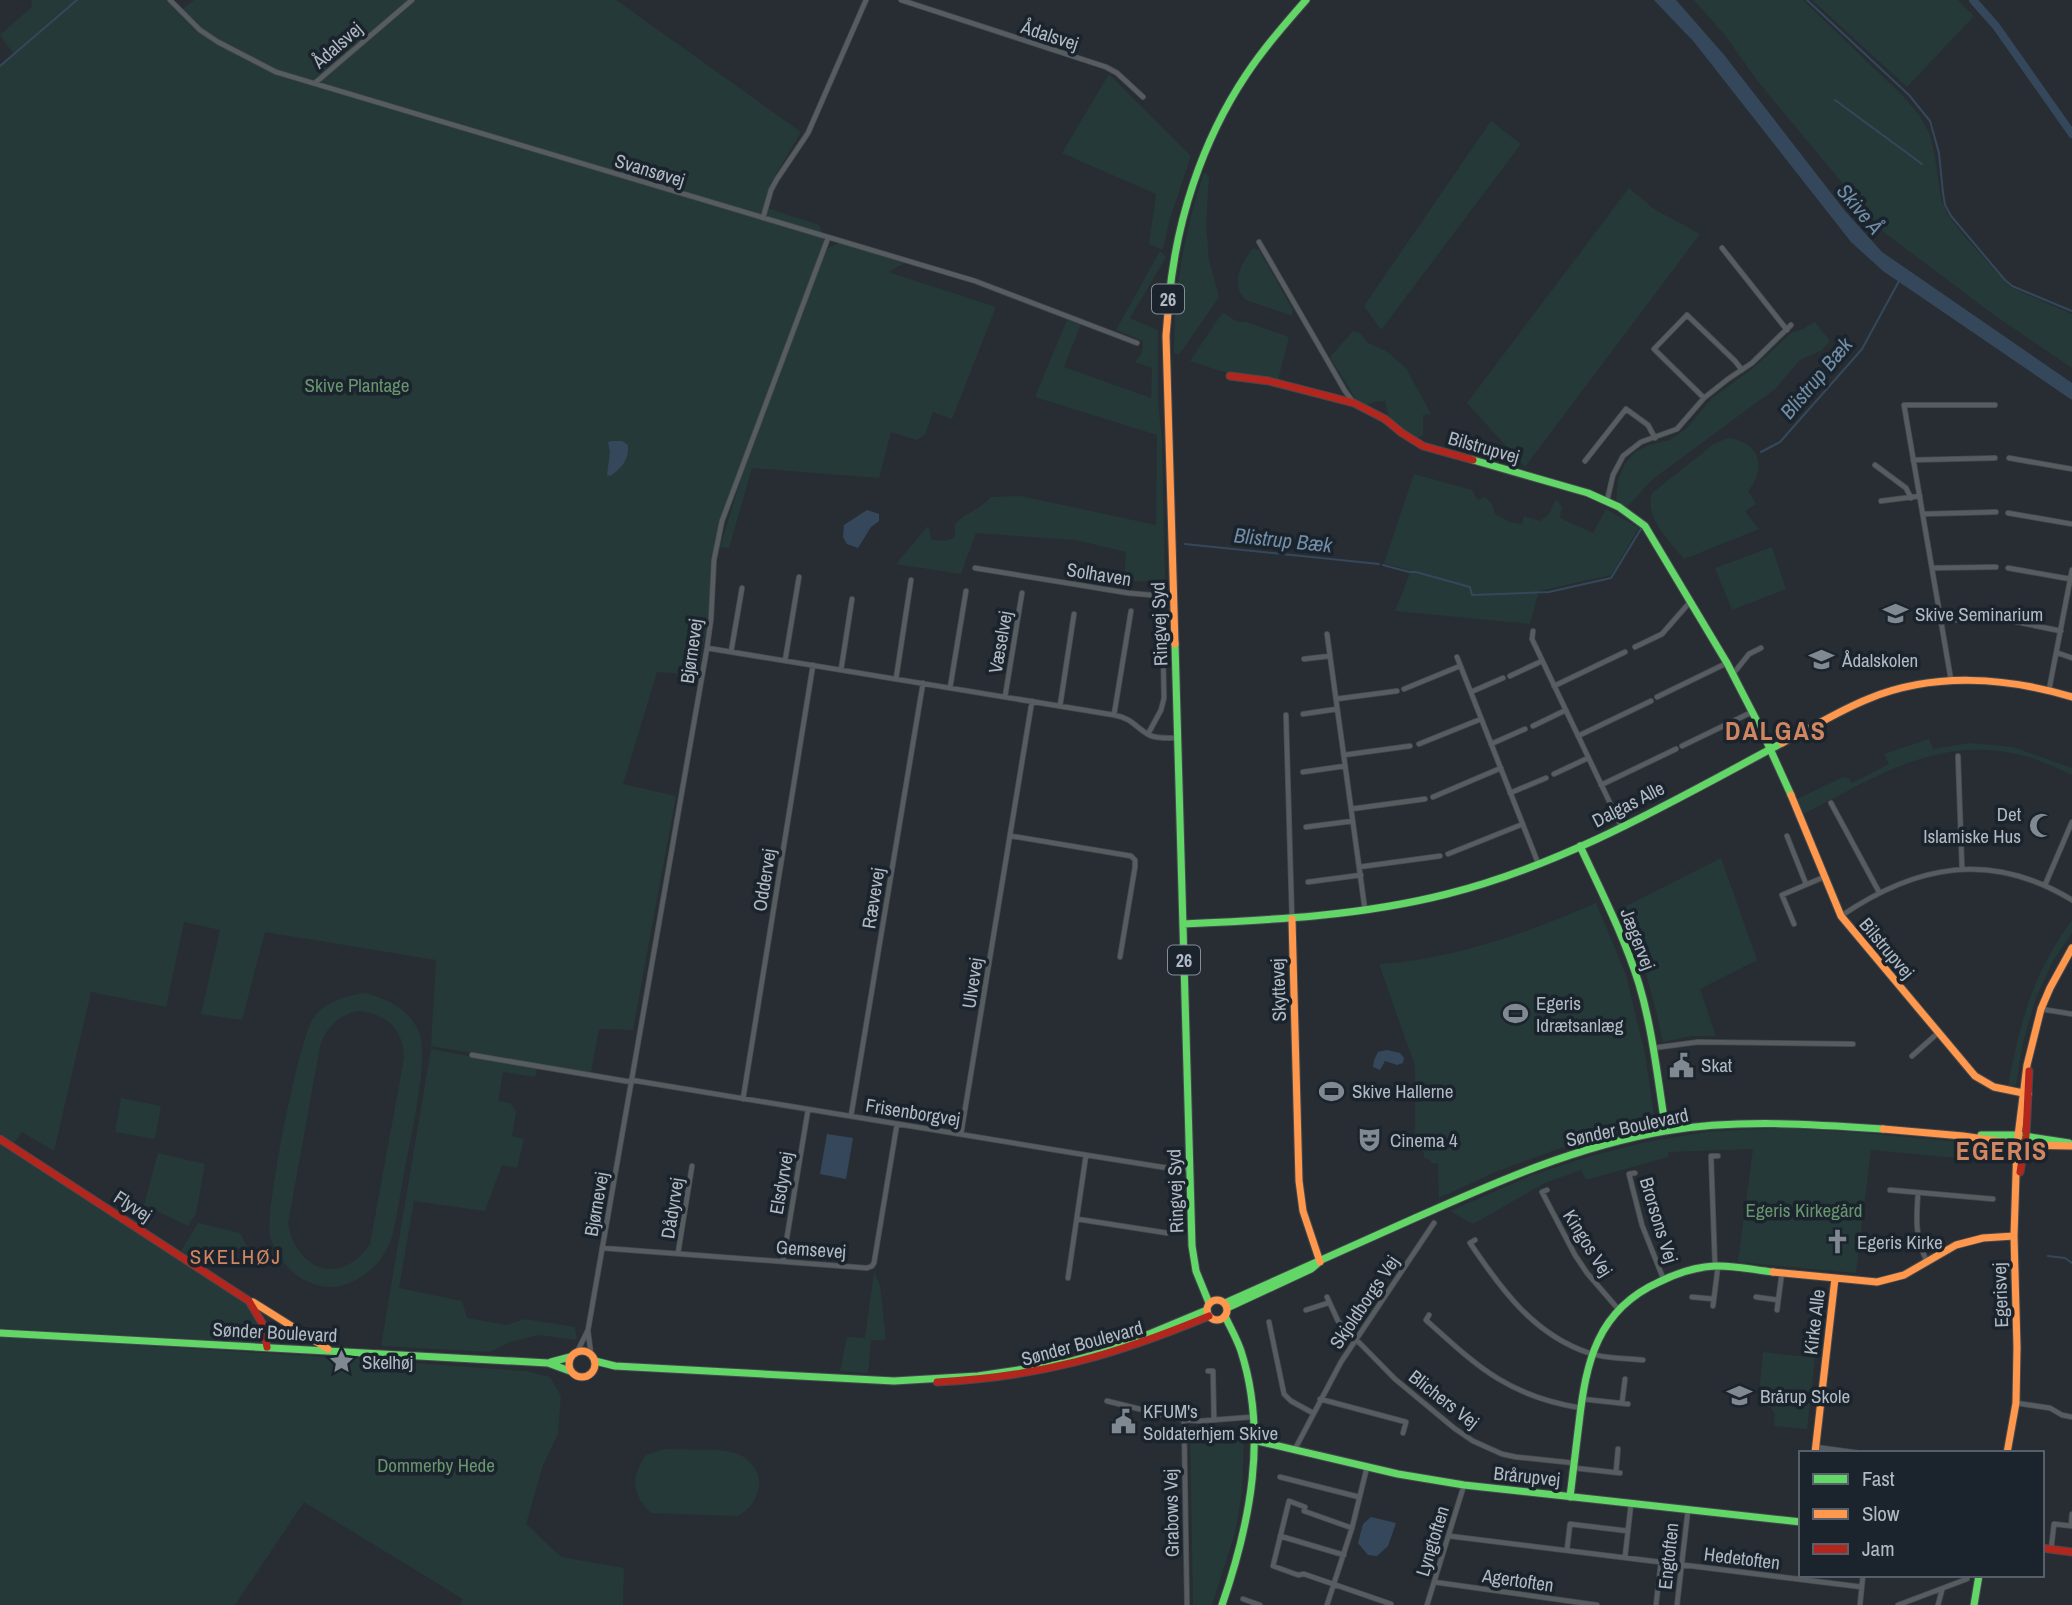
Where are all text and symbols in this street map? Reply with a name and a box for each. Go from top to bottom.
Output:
street label: Ådalsvej [1017,13,1082,56]
street label: Ådalsvej [305,16,368,75]
street label: Svansøvej [612,147,688,193]
water label: Skive Å [1830,177,1890,241]
road number: 26 [1152,284,1184,314]
water label: Blistrup Bæk [1773,330,1860,425]
park label: Skive Plantage [305,372,409,398]
street label: Bilstrupvej [1445,424,1523,470]
water label: Blistrup Bæk [1232,520,1335,560]
street label: Solhaven [1065,556,1133,592]
street label: Ringvej Syd [1145,582,1173,666]
school or university icon: Skive Seminarium [1881,600,1909,628]
place label: Skive Seminarium [1915,601,2043,627]
street label: Væselvej [982,609,1018,675]
street label: Bjørnevej [674,617,708,685]
school or university icon: Ådalskolen [1808,646,1836,674]
place label: Ådalskolen [1841,647,1918,673]
district label: DALGAS [1725,713,1827,748]
street label: Dalgas Alle [1587,775,1669,833]
place label: Det Islamiske Hus [1923,801,2022,849]
mosque icon: Det Islamiske Hus [2027,811,2055,839]
street label: Oddervej [746,847,782,913]
street label: Rævevej [855,866,891,930]
street label: Jægervej [1614,904,1662,974]
street label: Bilstrupvej [1854,912,1920,984]
road number: 26 [1168,945,1200,974]
street label: Ulvevej [955,956,989,1010]
street label: Skyttevej [1264,958,1292,1022]
place label: Egeris Idrætsanlæg [1536,990,1624,1038]
sports icon: Egeris Idrætsanlæg [1502,1000,1530,1028]
public building icon: Skat [1667,1051,1695,1079]
place label: Skat [1701,1052,1733,1078]
sports icon: Skive Hallerne [1318,1077,1346,1105]
place label: Skive Hallerne [1352,1078,1453,1104]
street label: Frisenborgvej [864,1092,962,1132]
street label: Sønder Boulevard [1563,1101,1691,1153]
theatre icon: Cinema 4 [1356,1126,1384,1154]
place label: Cinema 4 [1390,1127,1458,1153]
district label: EGERIS [1956,1133,2048,1168]
street label: Ringvej Syd [1161,1149,1189,1233]
street label: Elsdyrvej [763,1150,799,1216]
street label: Bjørnevej [578,1170,614,1238]
street label: Brorsons Vej [1634,1174,1684,1266]
street label: Dådyrvej [654,1176,690,1240]
street label: Flyvej [109,1184,157,1228]
park label: Egeris Kirkegård [1746,1197,1862,1223]
street label: Kingos Vej [1557,1205,1619,1281]
church icon: Egeris Kirke [1823,1228,1851,1256]
place label: Egeris Kirke [1857,1229,1943,1255]
street label: Gemsevej [775,1234,847,1264]
district label: SKELHØJ [190,1242,282,1271]
street label: Skjoldborgs Vej [1323,1250,1405,1354]
street label: Egerisvej [1986,1262,2014,1328]
street label: Kirke Alle [1797,1288,1831,1356]
street label: Sønder Boulevard [1018,1314,1146,1372]
street label: Sønder Boulevard [212,1316,338,1348]
place icon: Skelhøj [328,1348,356,1376]
place label: Skelhøj [362,1349,413,1375]
street label: Blichers Vej [1404,1363,1484,1435]
school or university icon: Brårup Skole [1726,1382,1754,1410]
place label: Brårup Skole [1760,1383,1850,1409]
place label: KFUM's Soldaterhjem Skive [1143,1398,1278,1446]
public building icon: KFUM's Soldaterhjem Skive [1109,1408,1137,1436]
legend [1799,1451,2044,1577]
park label: Dommerby Hede [377,1452,495,1478]
street label: Brårupvej [1492,1460,1562,1492]
text: Fast [1862,1464,1895,1493]
street label: Grabows Vej [1157,1469,1185,1557]
text: Slow [1862,1499,1900,1528]
street label: Lyngtoften [1409,1503,1455,1579]
street label: Engtoften [1652,1521,1684,1591]
text: Jam [1862,1534,1895,1563]
street label: Hedetoften [1703,1540,1781,1576]
street label: Agertoften [1480,1562,1555,1598]

